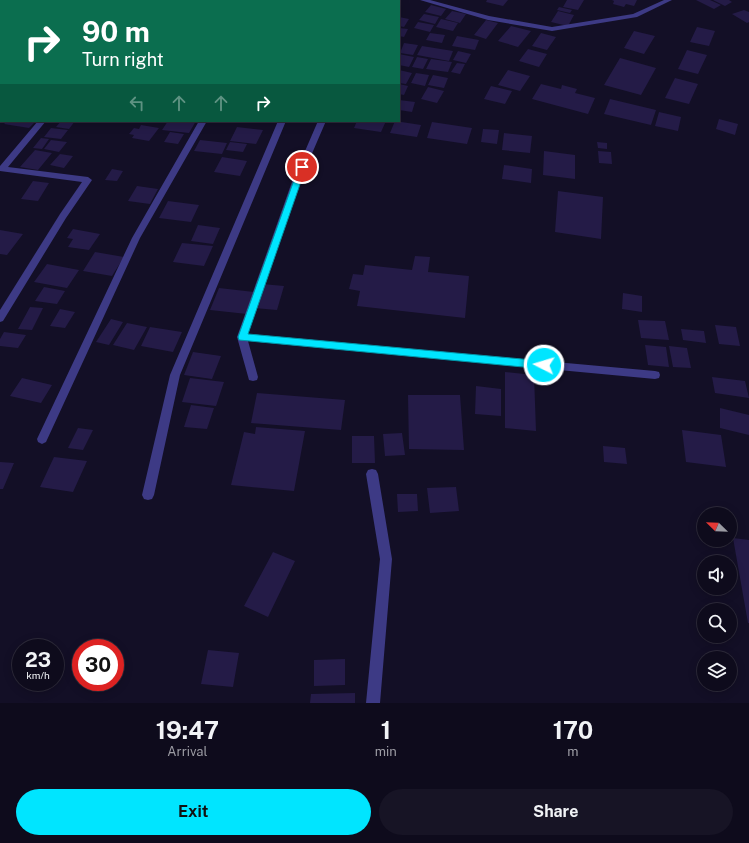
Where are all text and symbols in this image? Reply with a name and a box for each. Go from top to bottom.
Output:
text: 90 m [82,15,150,48]
icon: right [16,16,68,68]
text: Turn right [82,49,164,70]
icon: left [126,92,148,114]
icon: ahead [168,92,190,114]
icon: ahead [210,92,232,114]
icon: right [252,92,274,114]
pin [285,150,319,184]
icon: arrive [291,156,313,178]
position arrow [523,344,565,386]
north arrow [697,507,737,547]
map controls [697,507,737,691]
button: sound [697,555,737,595]
button: search [697,603,737,643]
speed limit sign: 30 [72,639,124,691]
text: 23 [25,648,51,672]
button: layers [697,651,737,691]
text: km/h [26,669,50,681]
text: 19:47 [156,716,219,744]
text: 1 [381,716,391,744]
text: 170 [553,716,593,744]
text: Arrival [167,744,207,759]
text: min [375,744,397,759]
text: m [567,744,579,759]
button: Exit [16,789,371,835]
button: Share [379,789,733,835]

